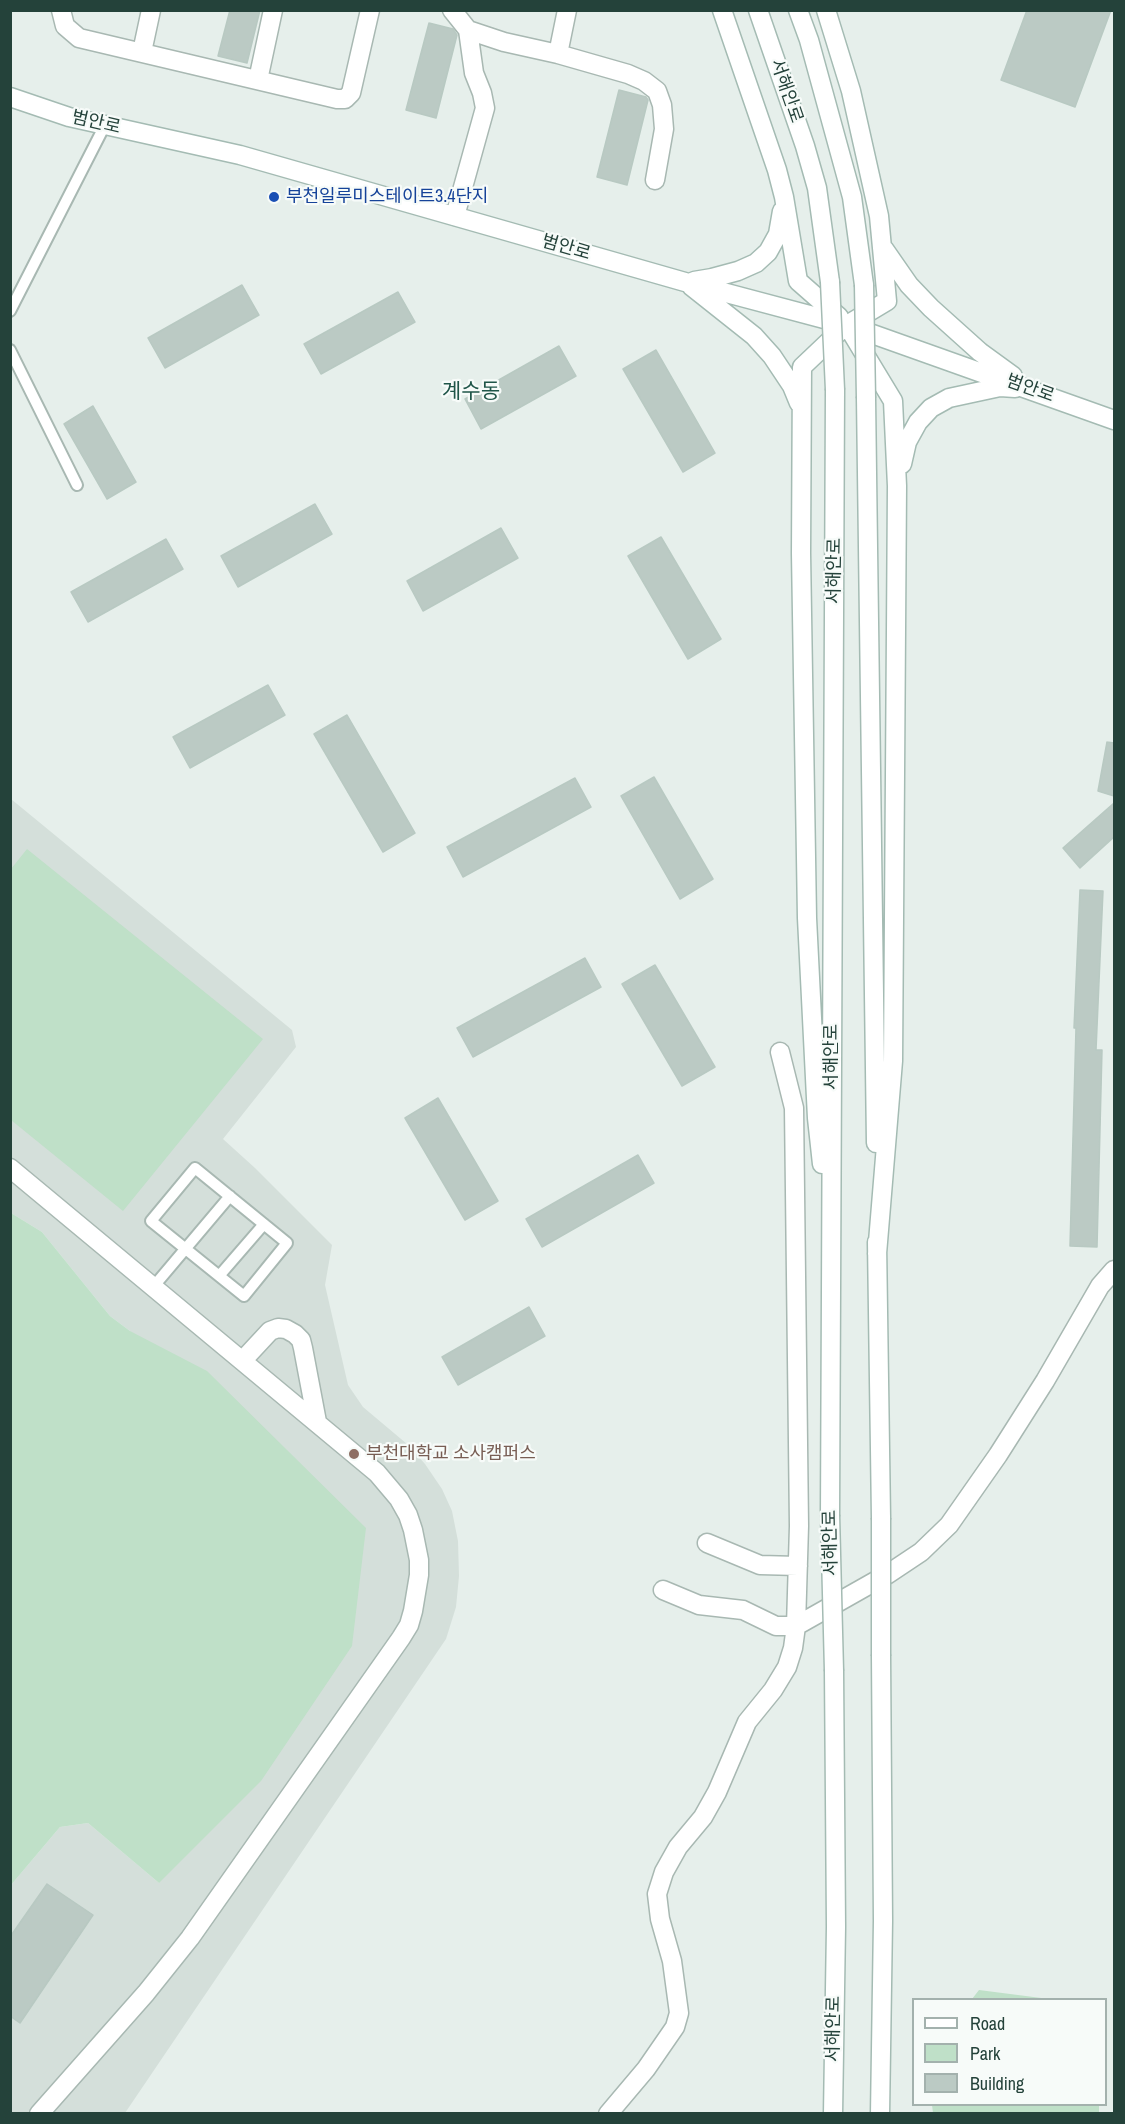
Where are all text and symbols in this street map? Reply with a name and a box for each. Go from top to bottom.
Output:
street label: 서해안로 [765,56,807,126]
street label: 범안로 [69,107,123,139]
place label: 부천일루미스테이트3.4단지 [286,186,489,208]
marker: 부천일루미스테이트3.4단지 [267,190,281,204]
street label: 범안로 [539,231,593,265]
street label: 범안로 [1003,370,1057,408]
district label: 계수동 [442,379,500,405]
street label: 서해안로 [824,538,846,604]
street label: 서해안로 [821,1024,843,1090]
place label: 부천대학교 소사캠퍼스 [366,1443,536,1465]
marker: 부천대학교 소사캠퍼스 [347,1447,361,1461]
street label: 서해안로 [820,1510,842,1576]
street label: 서해안로 [823,1996,845,2062]
legend [912,1998,1107,2106]
text: Road [970,2011,1005,2036]
text: Park [970,2041,1000,2066]
text: Building [970,2071,1024,2096]

